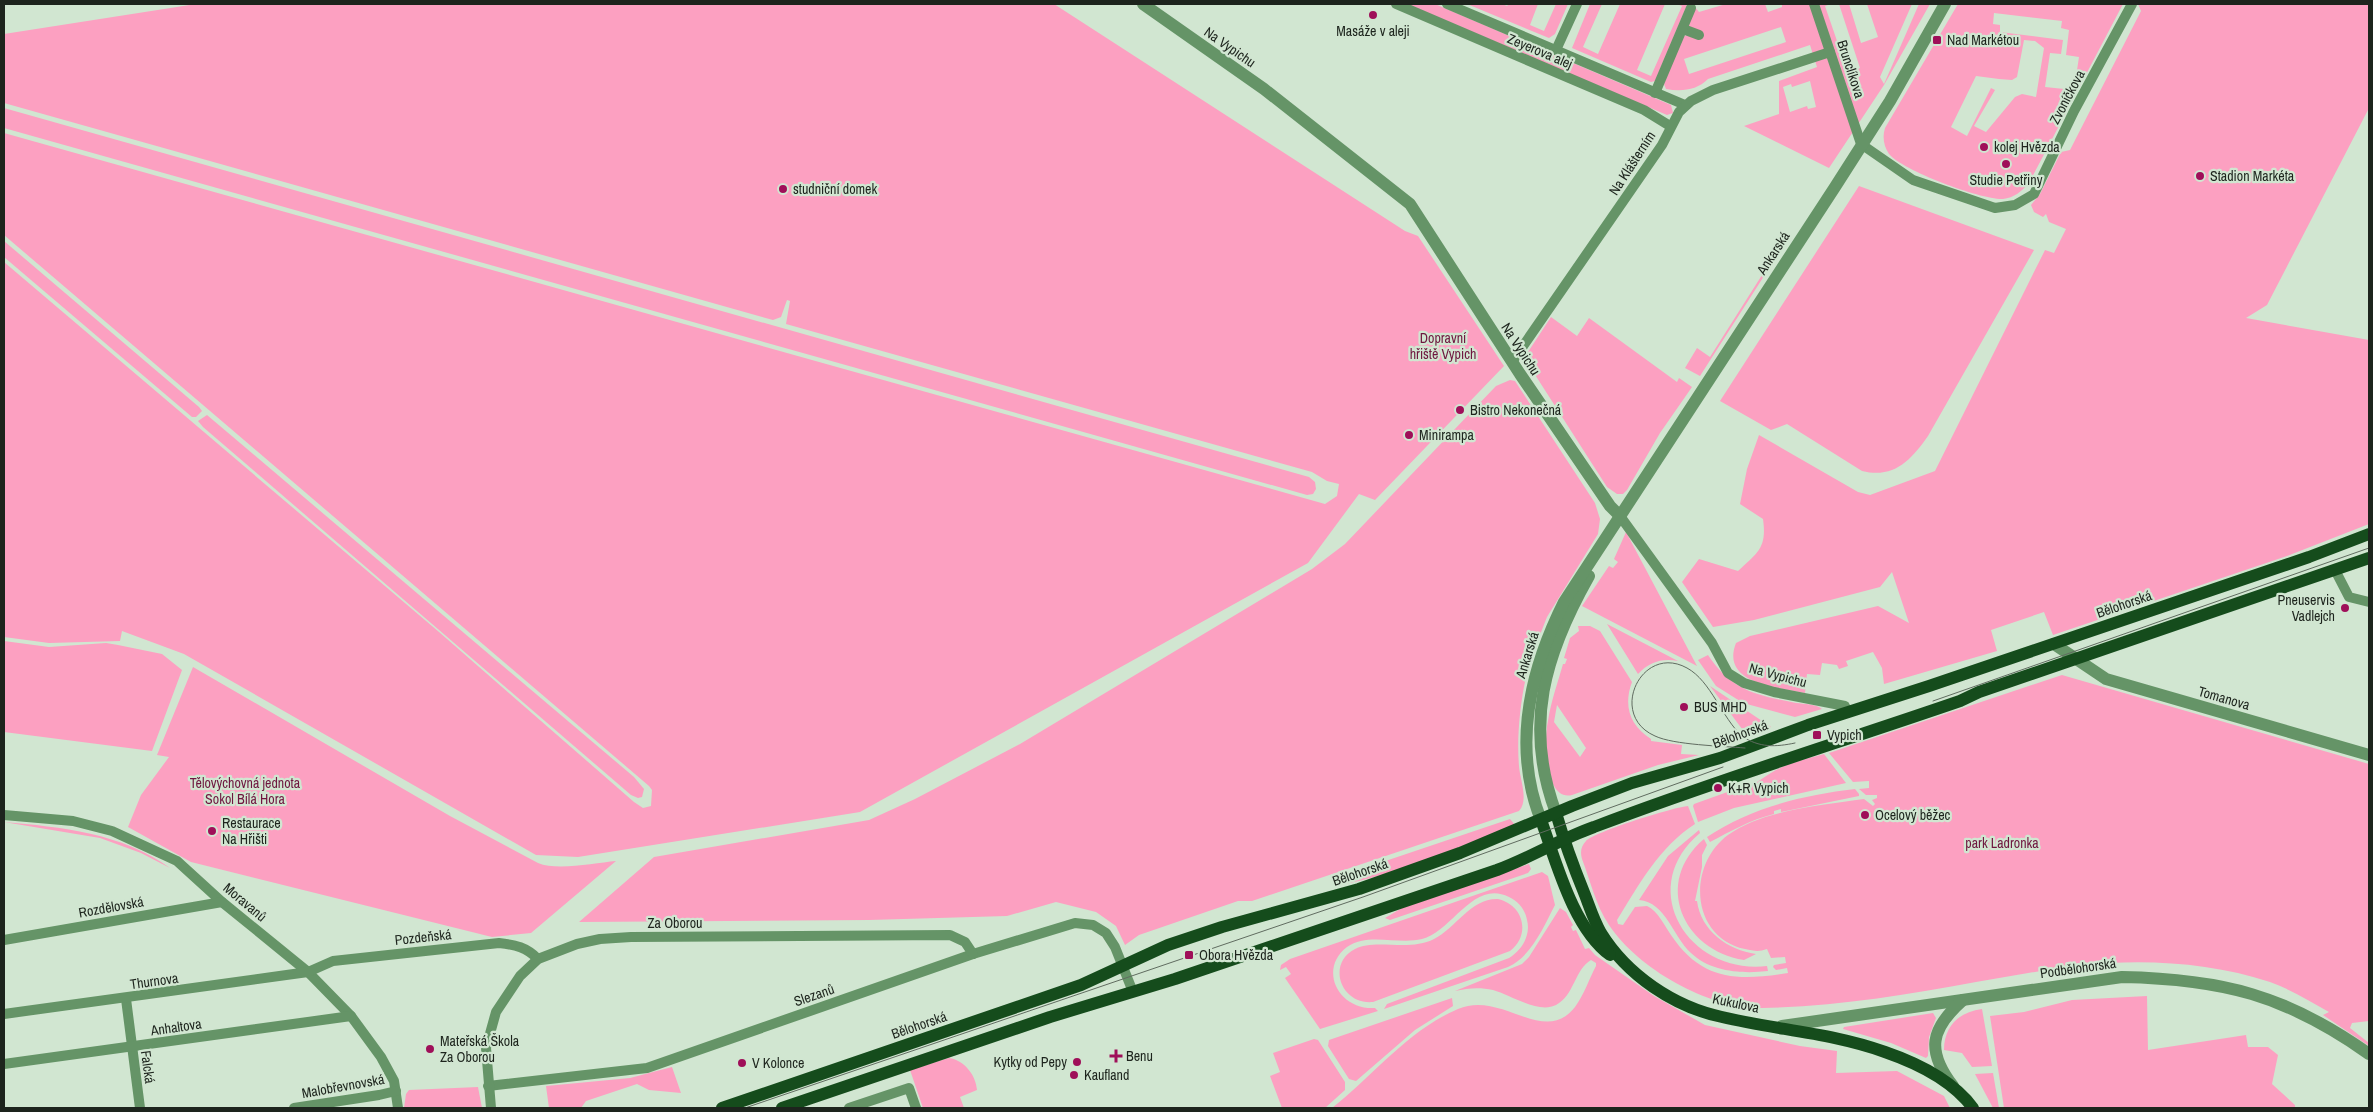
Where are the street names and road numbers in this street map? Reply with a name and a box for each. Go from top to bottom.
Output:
street label: Na Vypichu [1201,23,1259,71]
street label: Zeyerova alej [1505,29,1575,73]
street label: Brunclíkova [1833,38,1869,101]
street label: Zvoníčkova [2045,66,2089,127]
street label: Na Klášterním [1605,128,1659,198]
street label: Ankarská [1752,228,1794,279]
street label: Na Vypichu [1497,319,1545,379]
street label: Bělohorská [2094,586,2155,622]
street label: Ankarská [1511,629,1543,681]
street label: Na Vypichu [1747,659,1809,691]
street label: Tomanova [2196,682,2253,714]
street label: Bělohorská [1710,716,1771,752]
street label: Bělohorská [1330,854,1391,890]
street label: Moravanů [220,879,270,925]
street label: Rozdělovská [77,892,146,922]
street label: Za Oborou [648,914,702,932]
street label: Pozdeňská [394,925,453,949]
street label: Podbělohorská [2039,954,2118,982]
street label: Thurnova [129,969,180,993]
street label: Slezanů [791,980,837,1010]
street label: Kukulova [1711,989,1762,1017]
street label: Bělohorská [889,1007,950,1043]
street label: Anhaltova [148,1014,203,1040]
street label: Falcká [137,1049,159,1085]
street label: Malobřevnovská [300,1070,386,1102]

